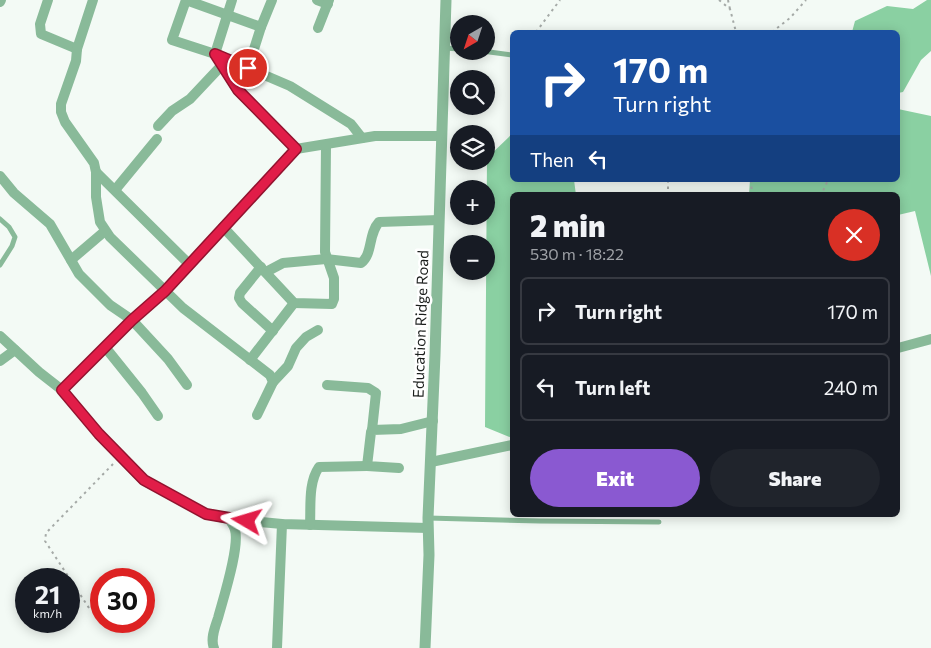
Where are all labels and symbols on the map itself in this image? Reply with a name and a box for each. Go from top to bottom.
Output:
north arrow [450,15,495,60]
pin [227,47,269,89]
street label: Education Ridge Road [408,250,432,398]
position arrow [220,494,272,546]
speed limit sign: 30 [90,568,155,633]

